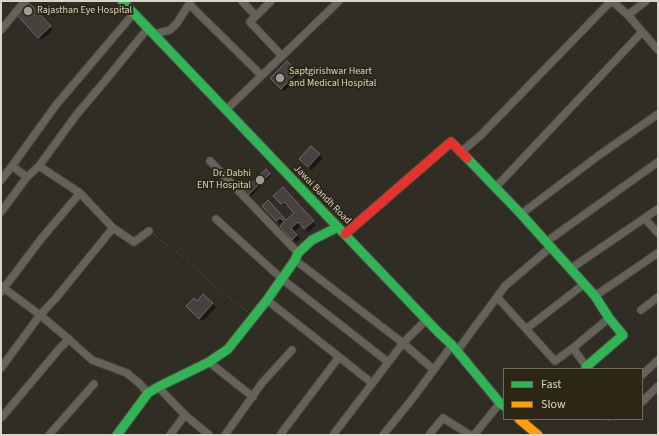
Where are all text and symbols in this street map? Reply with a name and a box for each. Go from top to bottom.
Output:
marker: Rajasthan Eye Hospital [22,5,34,17]
place label: Rajasthan Eye Hospital [37,5,132,17]
place label: Saptgirishwar Heart and Medical Hospital [289,66,376,90]
marker: Saptgirishwar Heart and Medical Hospital [274,72,286,84]
street label: Jawai Bandh Road [291,163,353,227]
place label: Dr. Dabhi ENT Hospital [197,168,251,192]
marker: Dr. Dabhi ENT Hospital [254,174,266,186]
legend [503,368,643,420]
text: Fast [541,376,561,393]
text: Slow [541,396,566,413]

